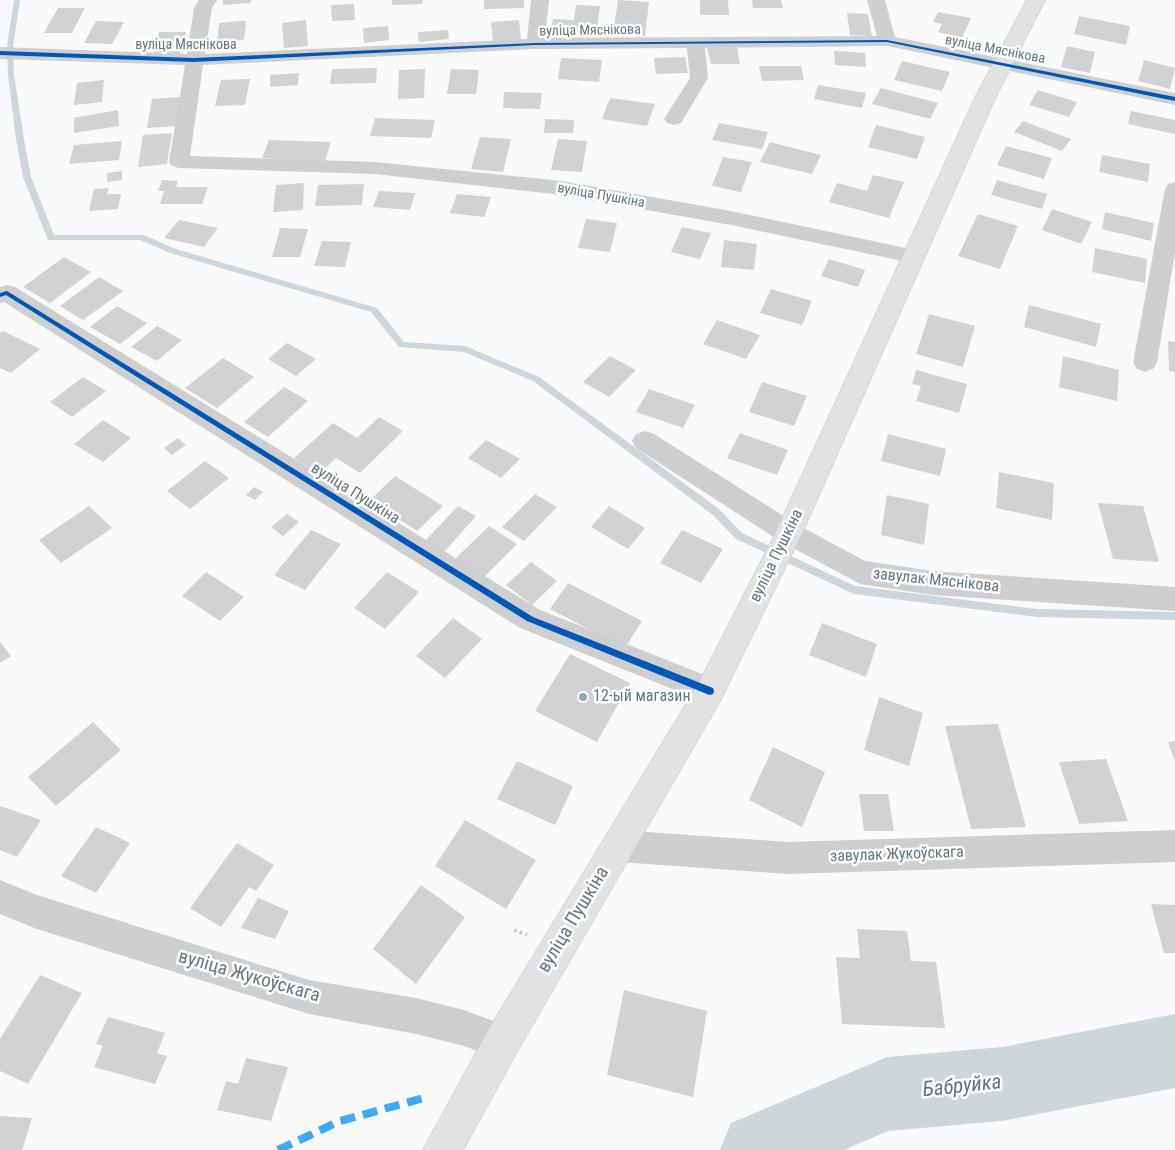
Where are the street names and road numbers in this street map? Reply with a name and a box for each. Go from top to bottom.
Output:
street label: вуліца Мяснікова [539,22,641,40]
street label: вуліца Мяснікова [944,32,1046,68]
street label: вуліца Мяснікова [135,37,237,53]
street label: вуліца Пушкіна [556,180,646,212]
street label: вуліца Пушкіна [307,459,403,529]
street label: вуліца Пушкіна [746,506,808,606]
street label: завулак Мяснікова [872,565,1000,597]
street label: завулак Жукоўскага [830,843,964,867]
street label: вуліца Пушкіна [533,863,615,977]
street label: вуліца Жукоўскага [175,946,323,1008]

